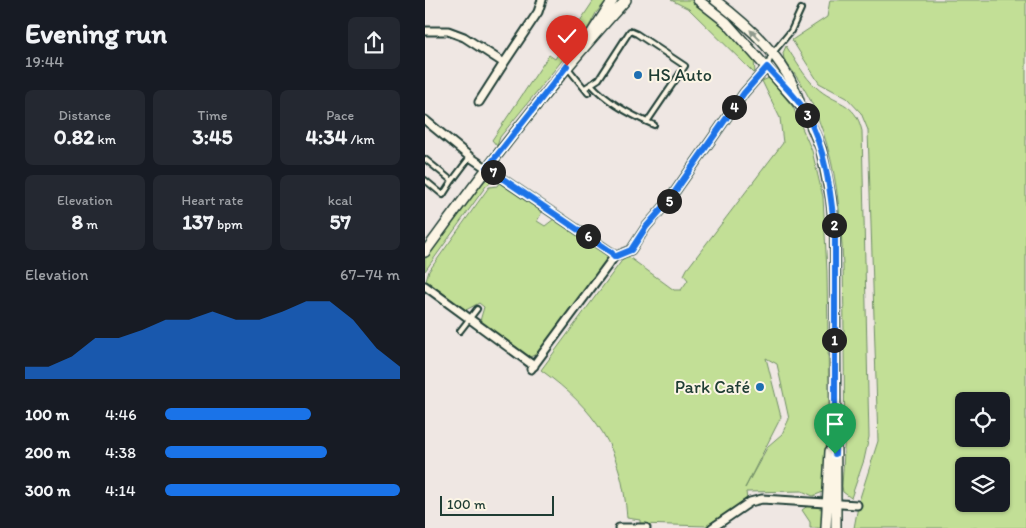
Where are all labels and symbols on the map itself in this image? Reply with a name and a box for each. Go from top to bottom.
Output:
pin [546,15,588,66]
one-way arrow [749,29,761,41]
place label: HS Auto [648,64,712,86]
marker: HS Auto [632,69,644,81]
pin: 4 [721,94,747,120]
pin: 3 [795,102,819,128]
pin: 7 [481,160,505,184]
pin: 5 [657,188,681,214]
pin: 2 [821,212,847,238]
pin: 6 [575,224,601,248]
pin: 1 [821,328,847,352]
place label: Park Café [675,376,750,398]
marker: Park Café [754,381,766,393]
pin [814,403,856,454]
scale bar [440,493,554,516]

